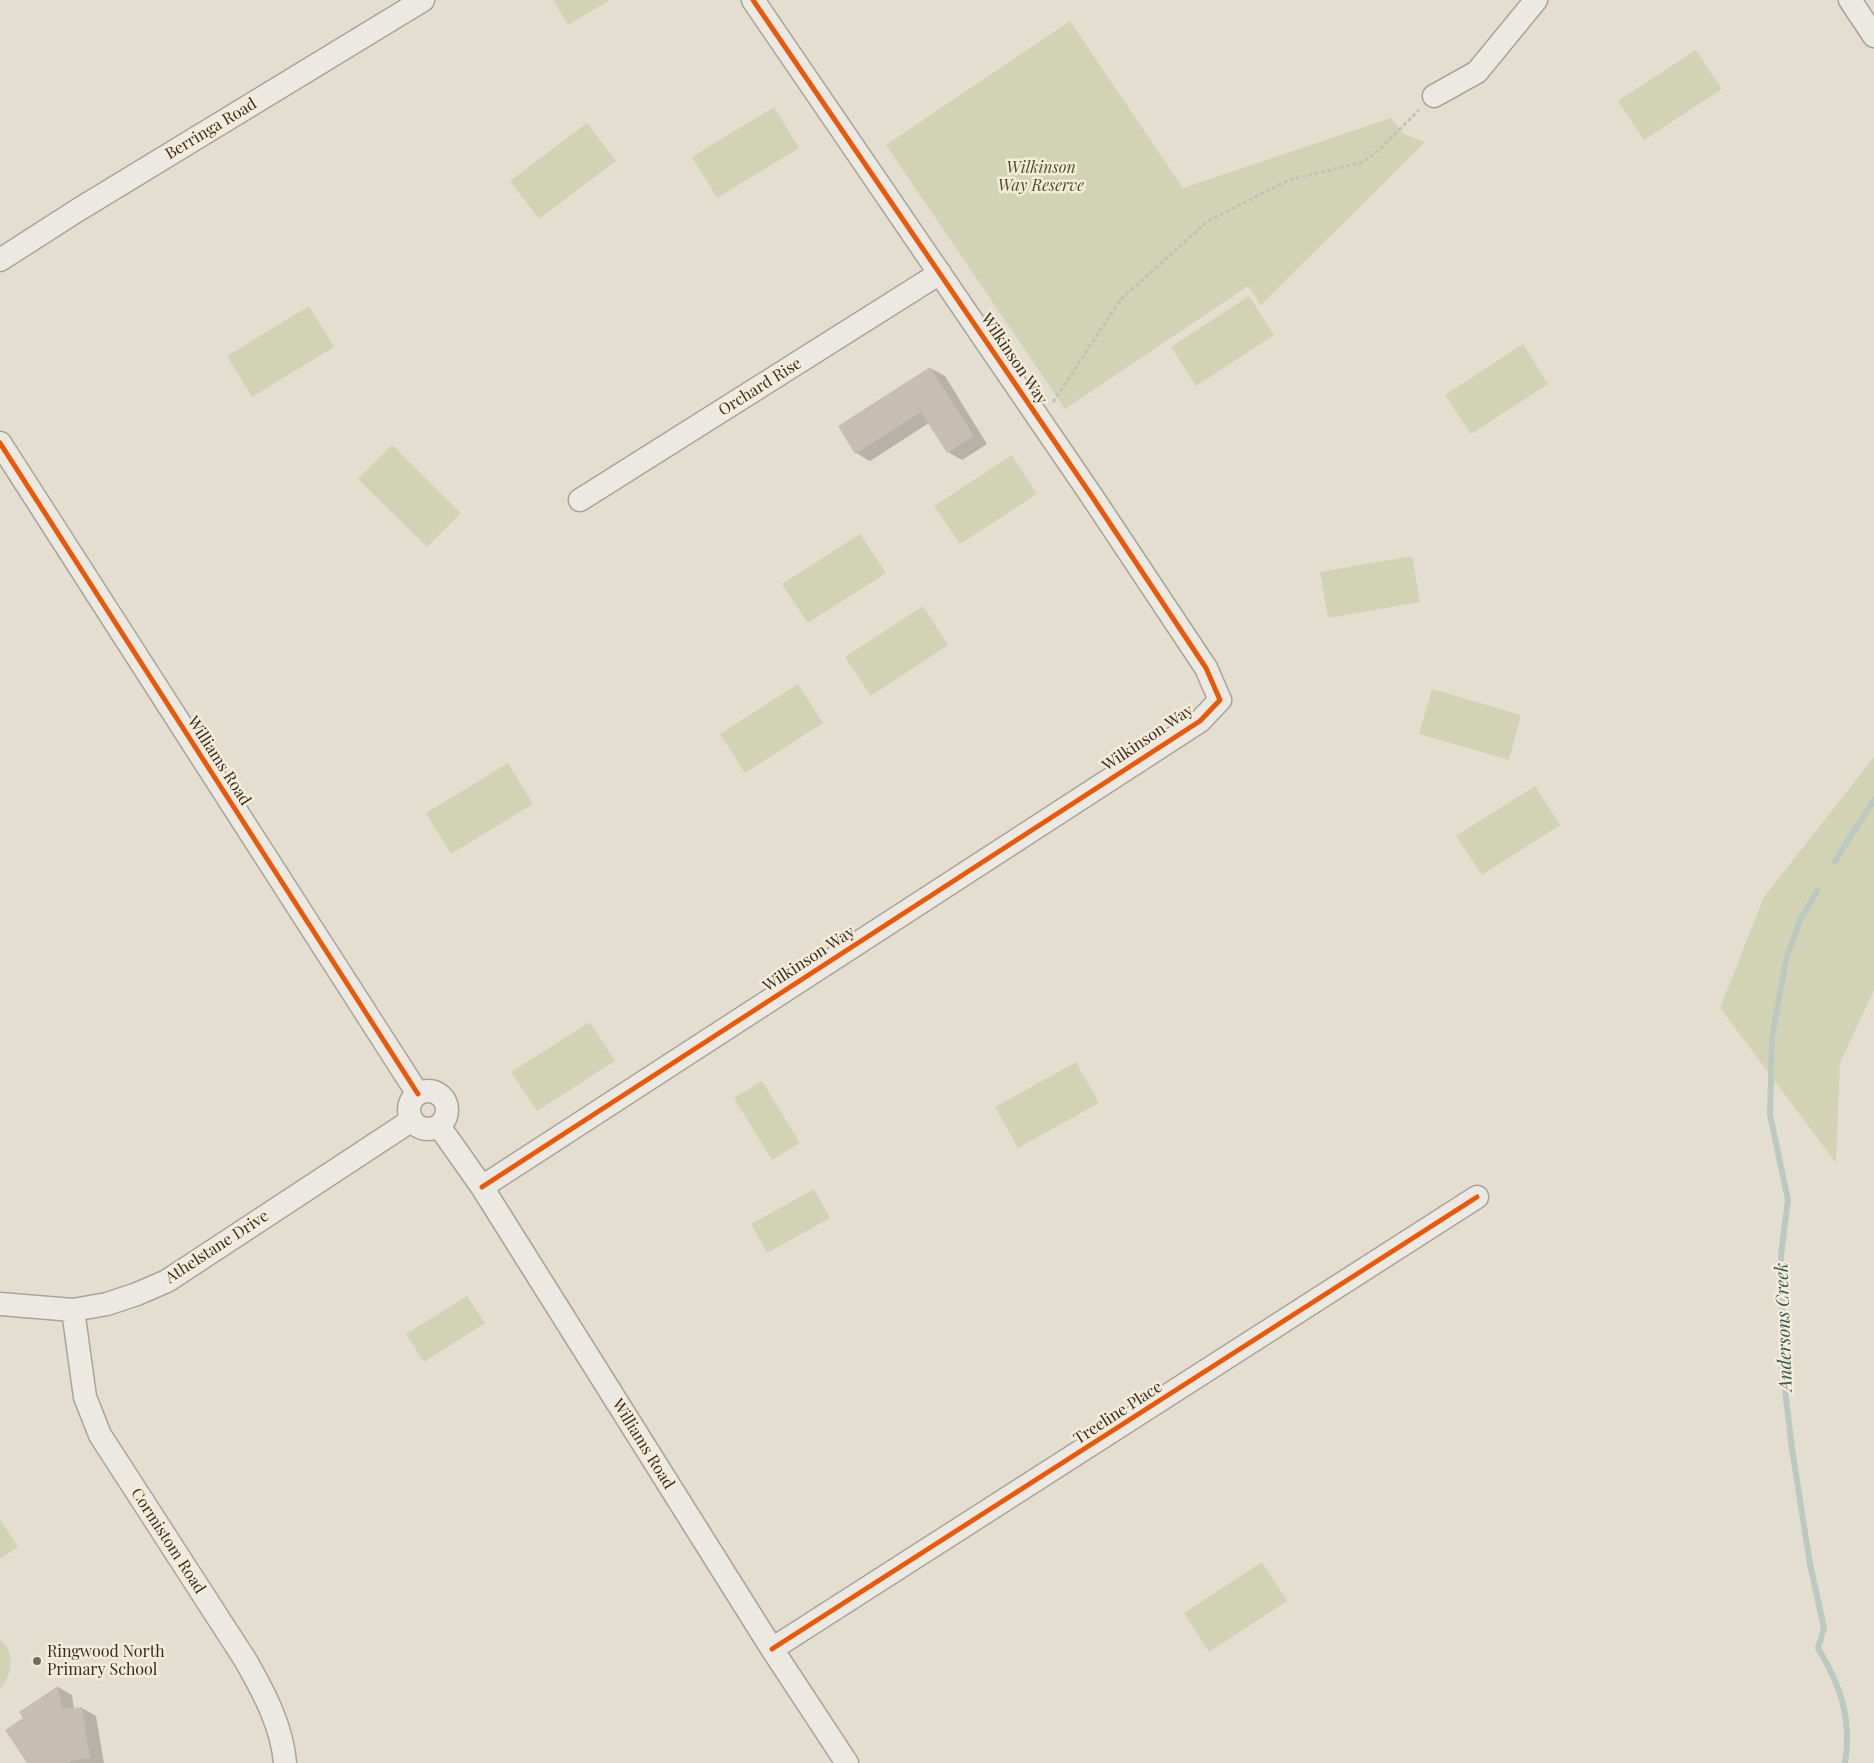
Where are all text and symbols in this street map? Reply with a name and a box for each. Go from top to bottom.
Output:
street label: Berringa Road [162,94,260,164]
park label: Wilkinson Way Reserve [998,158,1084,196]
street label: Wilkinson Way [977,310,1051,408]
street label: Orchard Rise [715,354,805,420]
street label: Wilkinson Way [1099,701,1197,775]
street label: Williams Road [183,713,255,809]
street label: Wilkinson Way [760,922,858,996]
street label: Athelstane Drive [162,1206,272,1288]
water label: Andersons Creek [1771,1262,1797,1392]
street label: Treeline Place [1070,1377,1166,1449]
street label: Williams Road [608,1396,678,1492]
street label: Cormistom Road [127,1485,209,1597]
place label: Ringwood North Primary School [47,1642,165,1680]
marker: Ringwood North Primary School [31,1655,43,1667]

